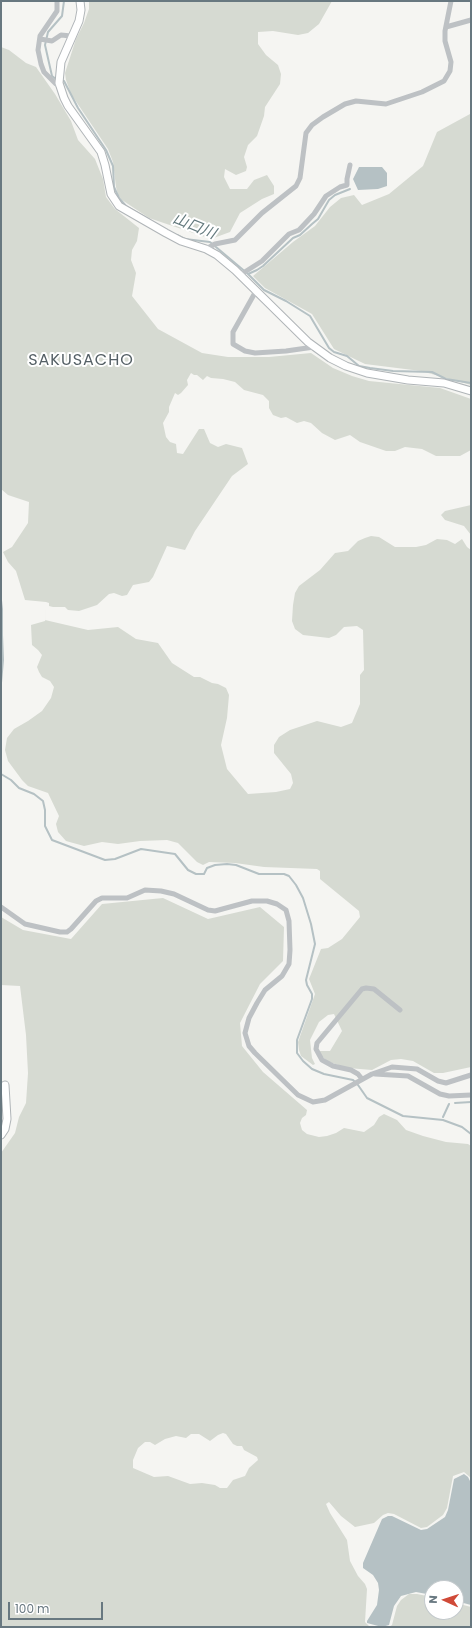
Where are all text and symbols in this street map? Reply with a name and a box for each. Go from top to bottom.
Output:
water label: 山口川 [170,210,218,244]
district label: SAKUSACHO [28,351,134,371]
north arrow [424,1580,464,1620]
scale bar [10,1594,105,1620]
text: N [425,1595,441,1604]
text: 100 m [15,1600,49,1617]

